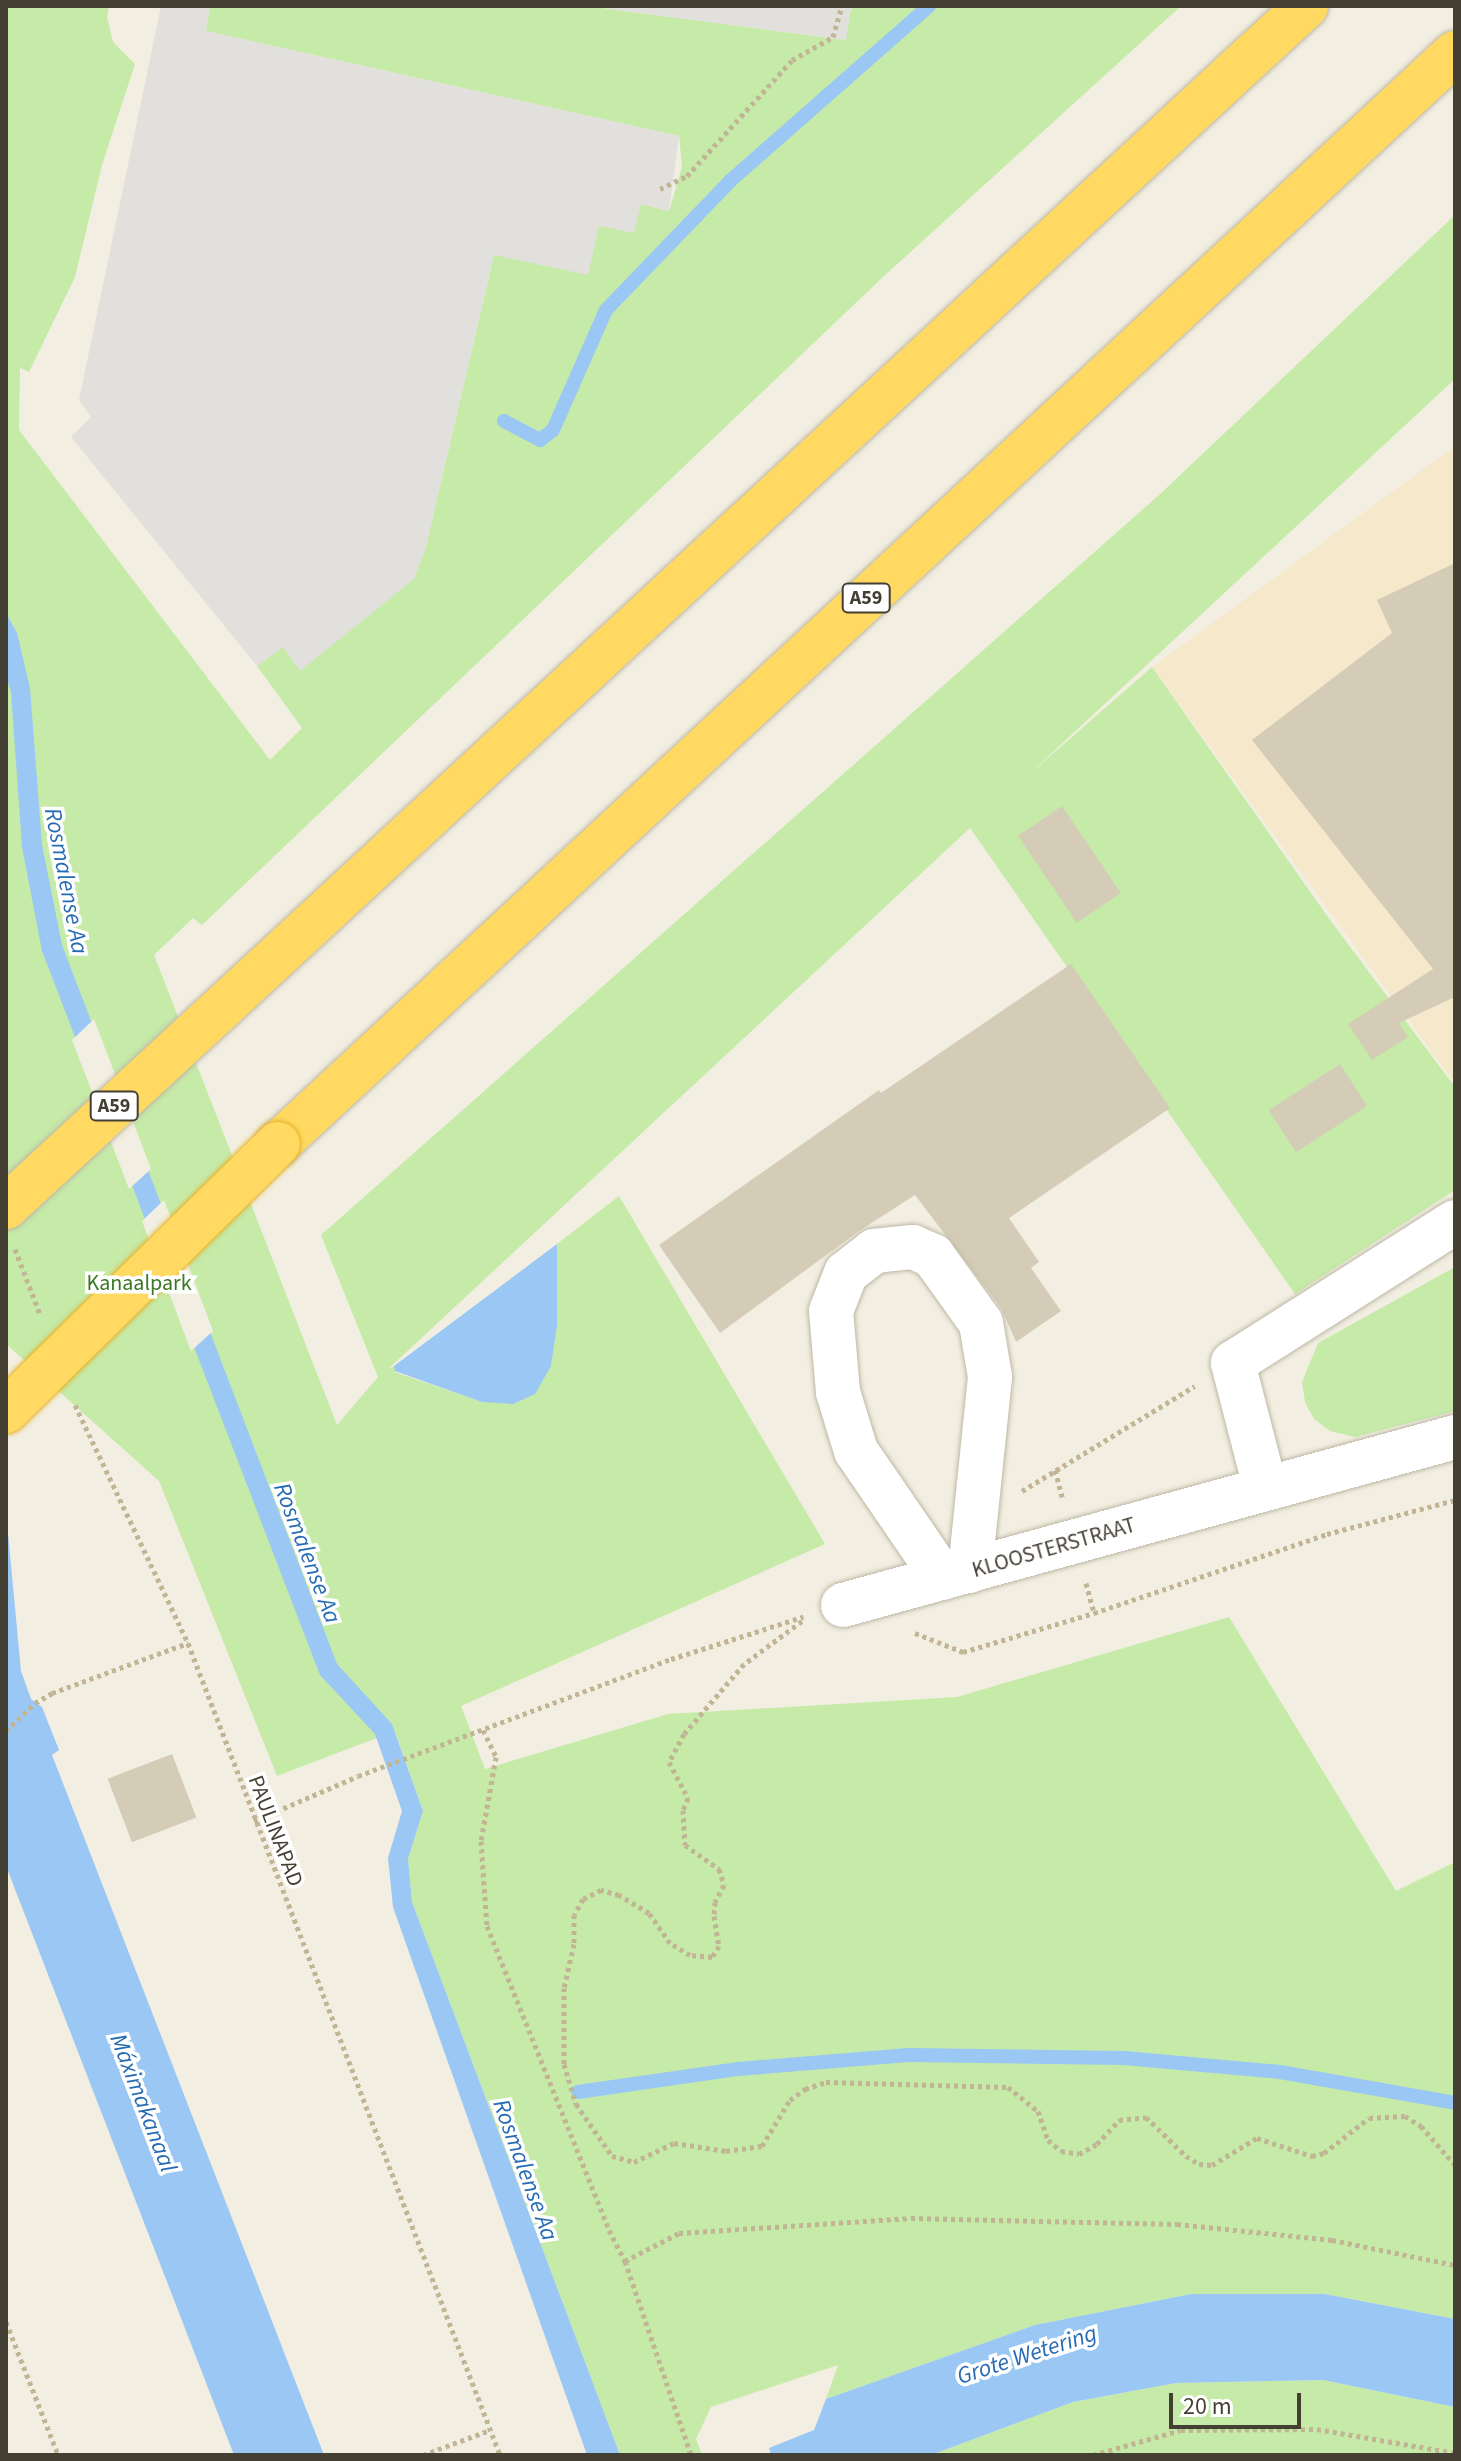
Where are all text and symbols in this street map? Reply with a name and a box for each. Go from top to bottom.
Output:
road number: A59 [840,582,892,614]
water label: Rosmalense Aa [38,805,94,957]
road number: A59 [88,1090,140,1122]
park label: Kanaalpark [86,1271,192,1297]
water label: Rosmalense Aa [267,1479,347,1627]
street label: KLOOSTERSTRAAT [969,1512,1139,1584]
street label: PAULINAPAD [242,1772,308,1890]
water label: Máximakanaal [103,2030,183,2176]
water label: Rosmalense Aa [486,2095,564,2245]
water label: Grote Wetering [953,2319,1101,2391]
scale bar [1173,2377,1305,2427]
text: 20 m [1183,2389,1232,2424]

